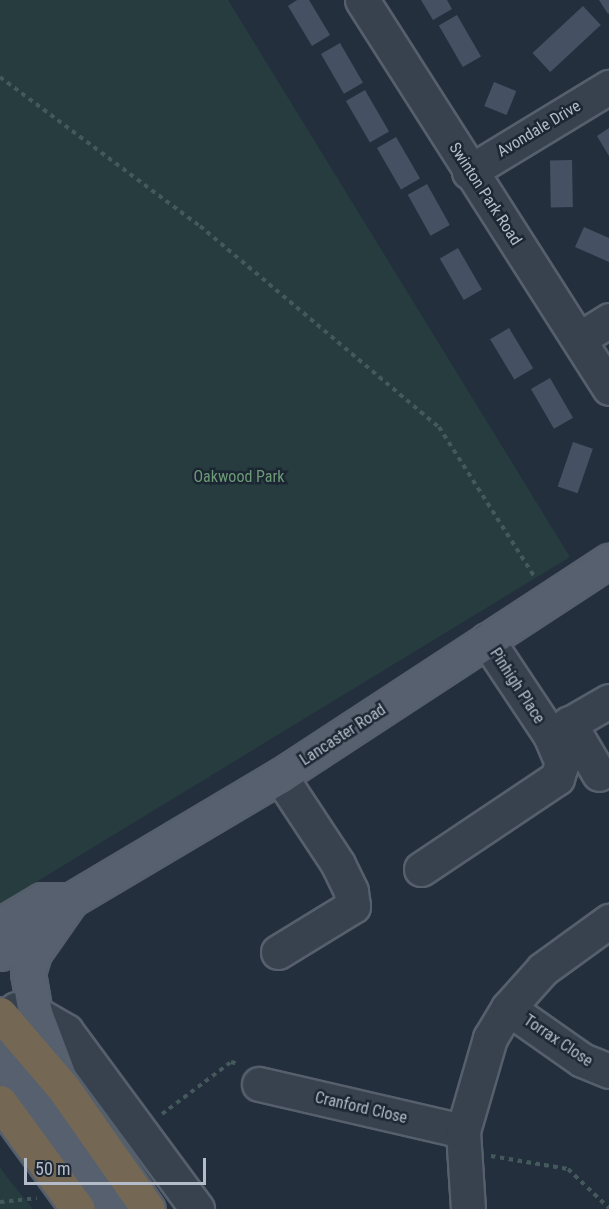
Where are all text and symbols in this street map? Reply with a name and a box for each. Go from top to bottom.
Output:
street label: Avondale Drive [494,97,584,161]
street label: Swinton Park Road [445,139,525,249]
park label: Oakwood Park [193,467,285,487]
street label: Pinhigh Place [486,645,548,727]
street label: Lancaster Road [297,700,389,770]
street label: Torrax Close [520,1011,596,1071]
street label: Cranford Close [313,1088,409,1128]
scale bar [27,1146,208,1184]
text: 50 m [35,1158,70,1179]

